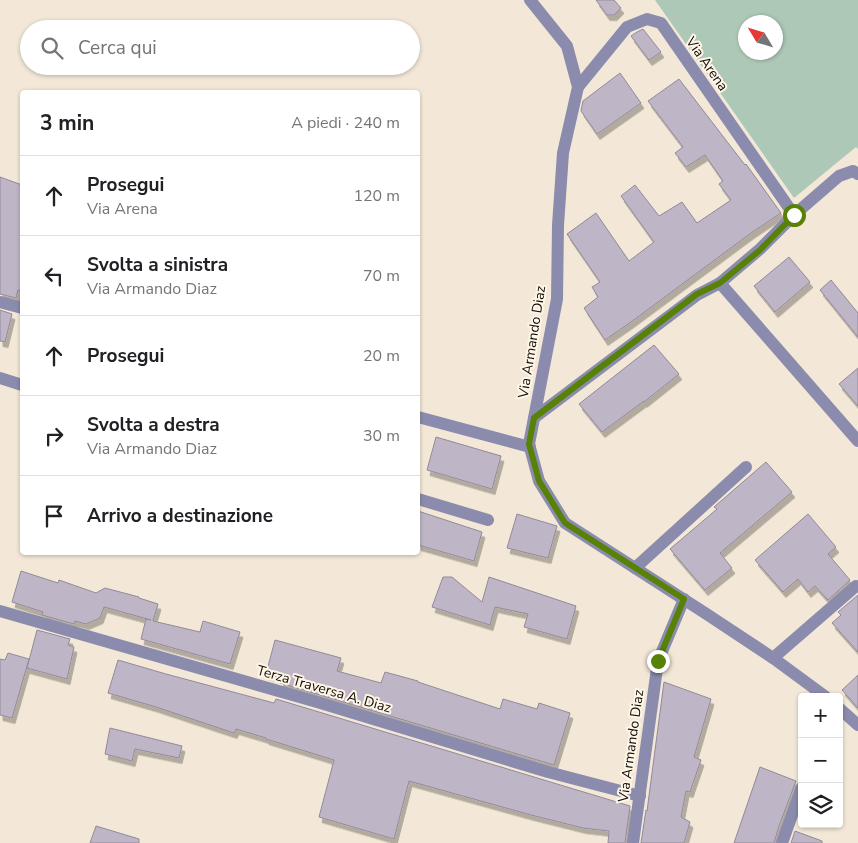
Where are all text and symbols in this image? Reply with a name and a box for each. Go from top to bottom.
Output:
north arrow [738,15,783,60]
search box [20,20,420,75]
street label: Via Arena [681,32,733,95]
icon: search [38,34,66,62]
text: Cerca qui [78,35,157,61]
text: 3 min [40,109,94,137]
text: A piedi · 240 m [291,112,400,134]
text: Prosegui [87,172,164,198]
icon: ahead [40,182,68,210]
text: 120 m [353,185,400,207]
text: Via Arena [87,198,158,220]
route start [783,204,806,227]
text: Svolta a sinistra [87,252,228,278]
icon: left [40,262,68,290]
text: 70 m [363,265,400,287]
text: Via Armando Diaz [87,278,217,300]
street label: Via Armando Diaz [514,284,550,401]
icon: ahead [40,342,68,370]
text: Prosegui [87,343,164,369]
text: 20 m [363,345,400,367]
text: Svolta a destra [87,412,220,438]
icon: right [40,422,68,450]
text: 30 m [363,425,400,447]
text: Via Armando Diaz [87,438,217,460]
icon: arrive [40,502,68,530]
text: Arrivo a destinazione [87,503,273,529]
route end [647,650,670,673]
street label: Terza Traversa A. Diaz [255,661,394,717]
street label: Via Armando Diaz [614,688,648,805]
map controls [798,693,843,828]
button: + [798,693,843,738]
button: − [798,738,843,783]
button: layers [798,783,843,828]

